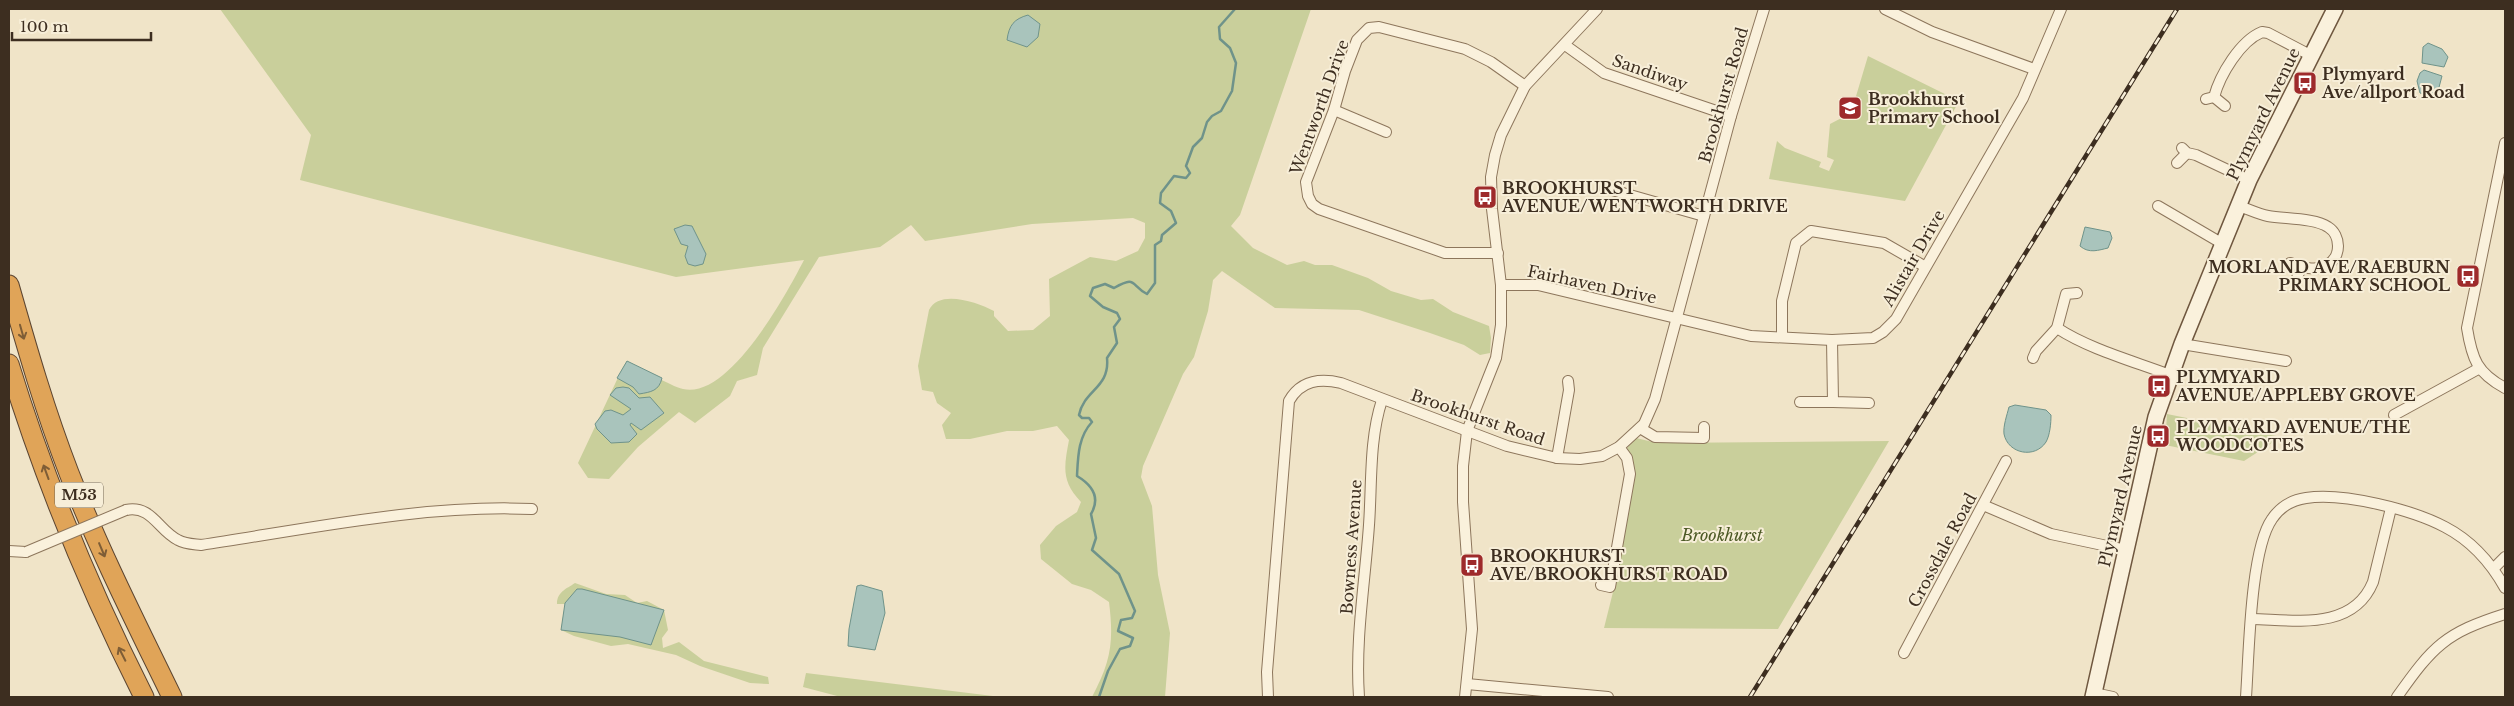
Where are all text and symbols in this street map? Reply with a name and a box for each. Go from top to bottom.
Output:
scale bar [12,10,151,42]
text: 100 m [20,17,69,36]
street label: Brookhurst Road [1694,25,1752,165]
street label: Wentworth Drive [1285,37,1353,178]
street label: Plymyard Avenue [2222,44,2304,184]
street label: Sandiway [1610,50,1691,95]
place label: Plymyard Ave/allport Road [2321,64,2465,102]
bus stop icon: Plymyard Ave/allport Road [2292,70,2318,96]
place label: Brookhurst Primary School [1868,89,2000,127]
school or university icon: Brookhurst Primary School [1837,95,1863,121]
place label: BROOKHURST AVENUE/WENTWORTH DRIVE [1501,178,1788,216]
bus stop icon: BROOKHURST AVENUE/WENTWORTH DRIVE [1472,184,1498,210]
street label: Alistair Drive [1877,206,1949,311]
place label: MORLAND AVE/RAEBURN PRIMARY SCHOOL [2208,257,2450,295]
street label: Fairhaven Drive [1526,261,1658,307]
bus stop icon: MORLAND AVE/RAEBURN PRIMARY SCHOOL [2455,263,2481,289]
one-way arrow [18,323,28,339]
place label: PLYMYARD AVENUE/APPLEBY GROVE [2175,367,2416,405]
bus stop icon: PLYMYARD AVENUE/APPLEBY GROVE [2146,373,2172,399]
street label: Brookhurst Road [1408,385,1548,449]
place label: PLYMYARD AVENUE/THE WOODCOTES [2175,417,2410,455]
street label: Plymyard Avenue [2094,423,2146,569]
bus stop icon: PLYMYARD AVENUE/THE WOODCOTES [2145,423,2171,449]
one-way arrow [41,465,50,480]
street label: Bowness Avenue [1336,479,1366,615]
road number: M53 [55,482,103,508]
street label: Crossdale Road [1903,489,1981,611]
park label: Brookhurst [1680,525,1763,545]
one-way arrow [98,542,108,557]
place label: BROOKHURST AVE/BROOKHURST ROAD [1489,546,1728,584]
bus stop icon: BROOKHURST AVE/BROOKHURST ROAD [1459,552,1485,578]
one-way arrow [117,647,126,662]

